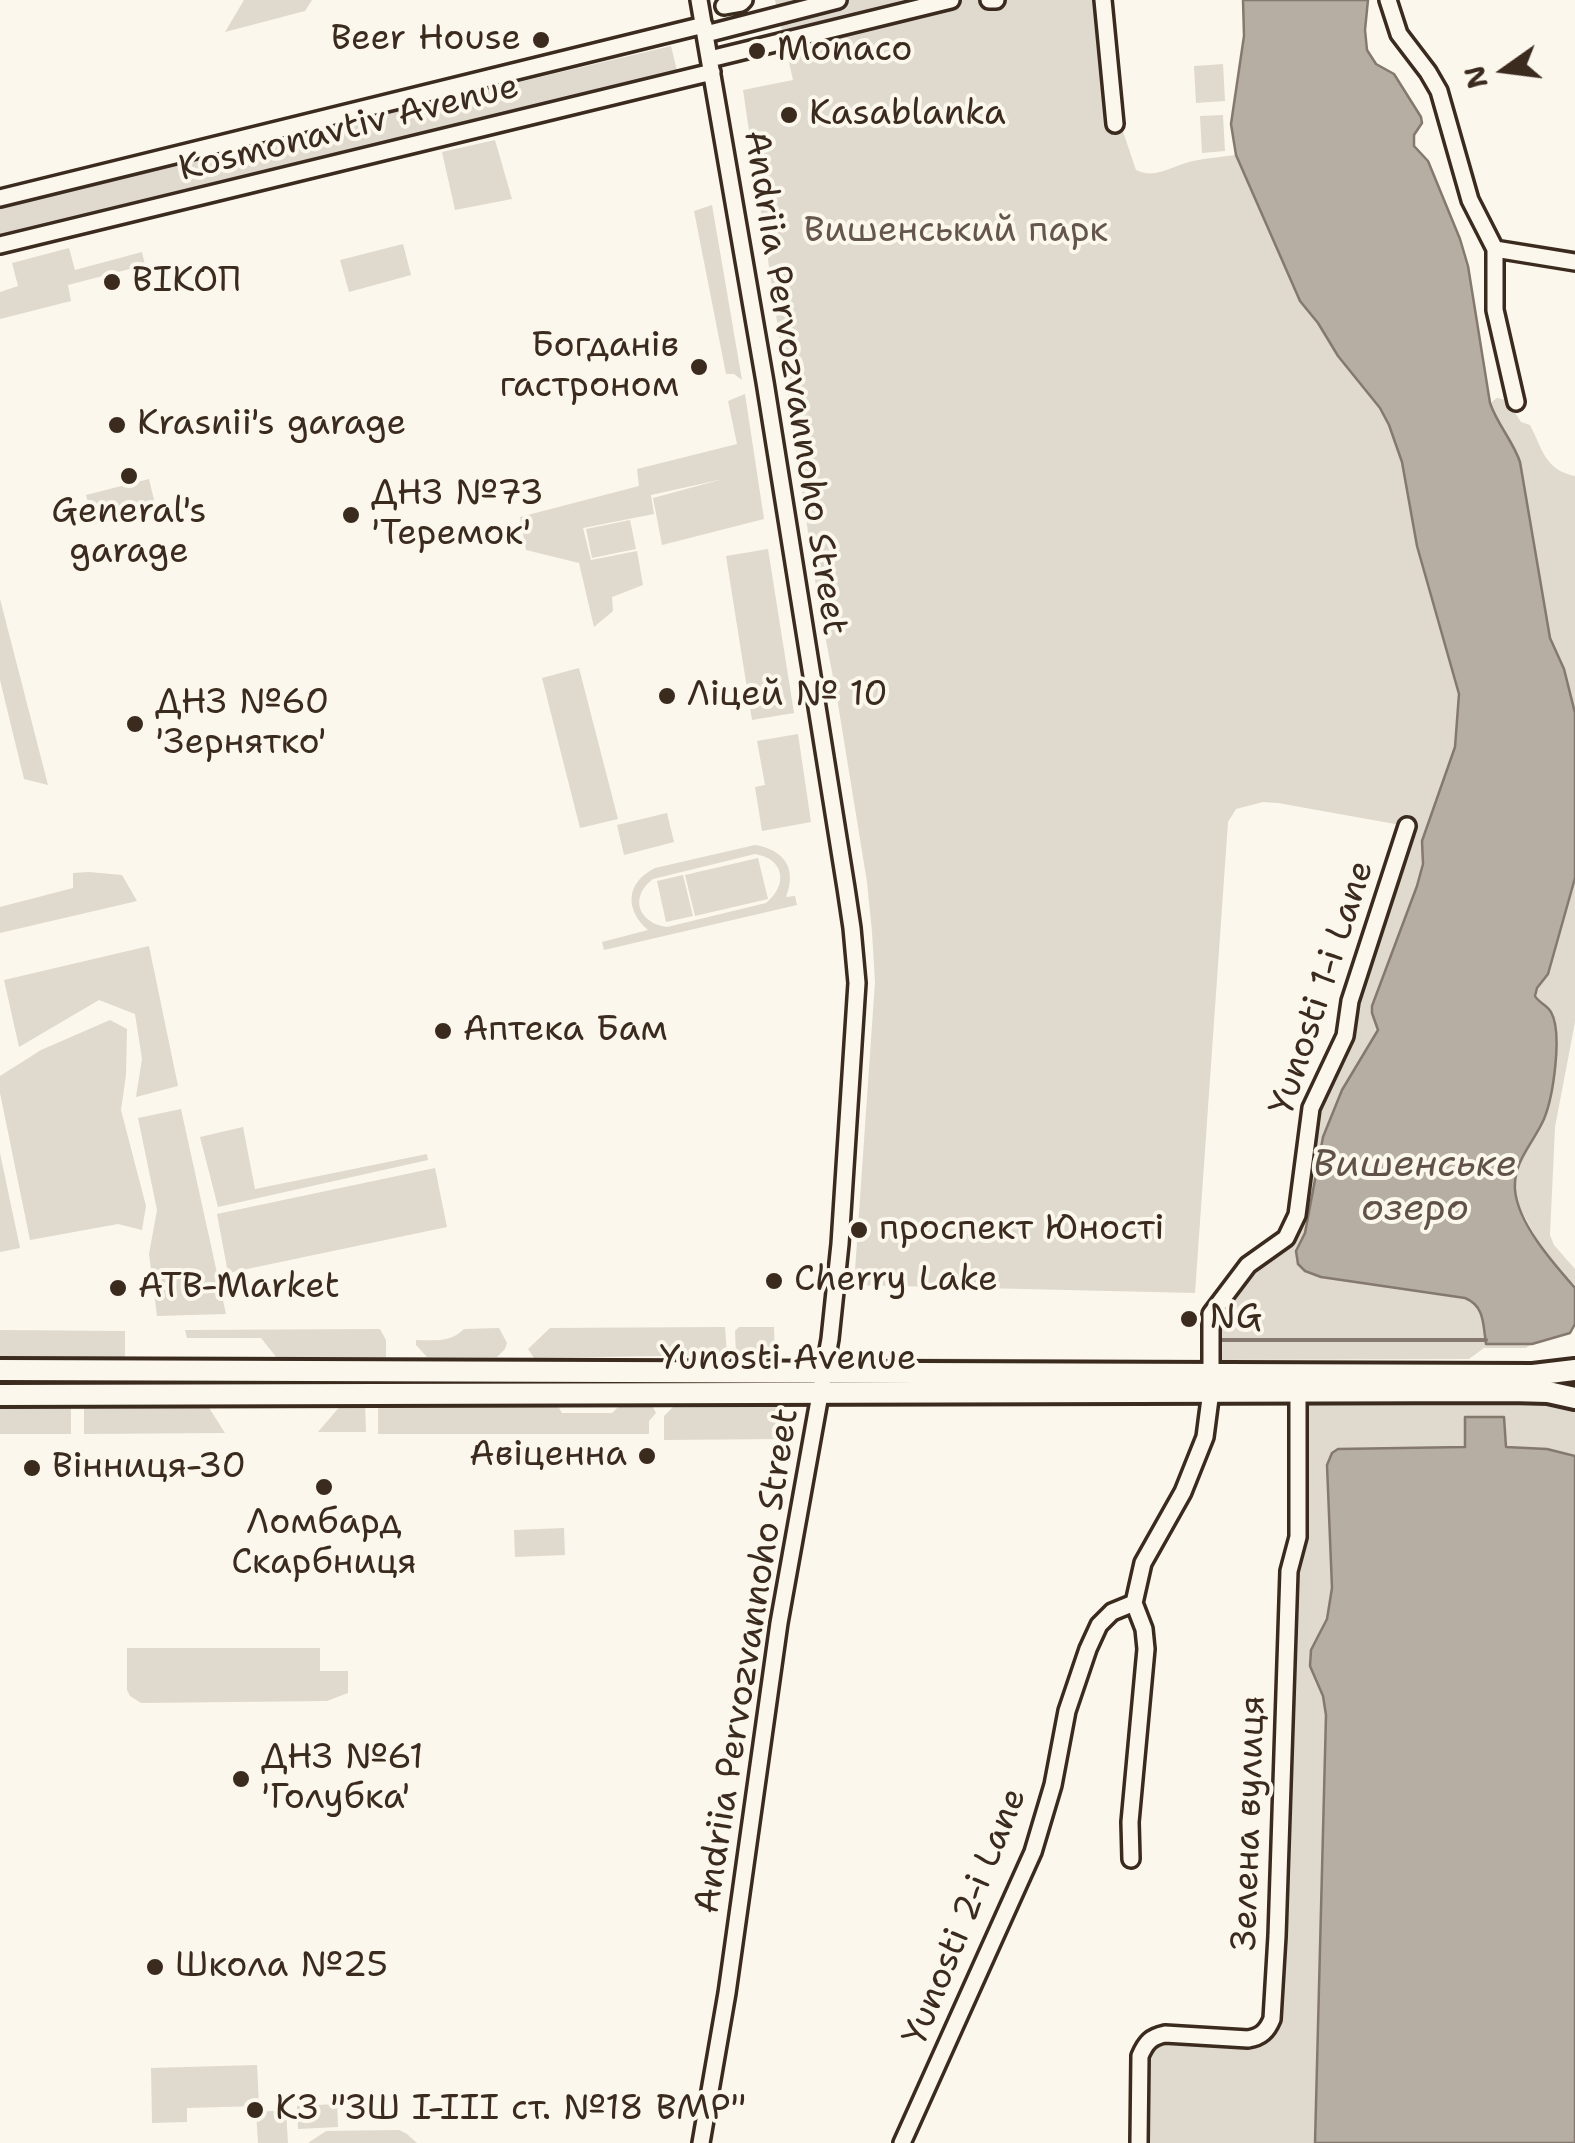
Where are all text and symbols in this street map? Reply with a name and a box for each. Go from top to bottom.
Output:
place label: Beer House [331,19,521,61]
north arrow [1455,20,1555,120]
marker: Beer House [530,29,552,51]
place label: Monaco [777,30,912,72]
marker: Monaco [746,40,768,62]
text: N [1455,62,1497,93]
street label: Kosmonavtiv Avenue [175,66,523,192]
place label: Kasablanka [809,94,1006,136]
marker: Kasablanka [778,104,800,126]
street label: Andriia Pervozvannoho Street [733,127,855,639]
park label: Вишенський парк [804,211,1108,253]
place label: ВІКОП [132,261,241,303]
marker: ВІКОП [101,271,123,293]
place label: Богданів гастроном [500,326,679,408]
marker: Богданів гастроном [688,356,710,378]
place label: Krasnii's garage [137,404,406,446]
marker: Krasnii's garage [106,414,128,436]
marker: General's garage [118,465,140,487]
place label: ДНЗ №73 'Теремок' [371,474,544,556]
place label: General's garage [51,492,207,574]
marker: ДНЗ №73 'Теремок' [340,504,362,526]
place label: Ліцей № 10 [687,675,888,717]
place label: ДНЗ №60 'Зернятко' [155,683,329,765]
marker: Ліцей № 10 [656,685,678,707]
marker: ДНЗ №60 'Зернятко' [124,713,146,735]
street label: Yunosti 1-i Lane [1262,856,1384,1120]
place label: Аптека Бам [463,1010,668,1052]
marker: Аптека Бам [432,1020,454,1042]
water label: Вишенське озеро [1313,1143,1517,1232]
place label: проспект Юності [879,1209,1164,1251]
marker: проспект Юності [848,1219,870,1241]
place label: Cherry Lake [794,1260,998,1302]
place label: ATB-Market [138,1267,340,1309]
marker: Cherry Lake [763,1270,785,1292]
marker: ATB-Market [107,1277,129,1299]
place label: NG [1209,1298,1262,1340]
marker: NG [1178,1308,1200,1330]
street label: Yunosti Avenue [659,1339,917,1381]
street label: Andriia Pervozvannoho Street [687,1405,809,1917]
place label: Авіценна [469,1435,627,1477]
marker: Авіценна [636,1445,658,1467]
place label: Вінниця-30 [52,1447,246,1489]
marker: Вінниця-30 [21,1457,43,1479]
marker: Ломбард Скарбниця [313,1476,335,1498]
place label: Ломбард Скарбниця [231,1503,417,1585]
street label: Зелена вулиця [1225,1695,1275,1951]
place label: ДНЗ №61 'Голубка' [261,1738,424,1820]
marker: ДНЗ №61 'Голубка' [230,1768,252,1790]
street label: Yunosti 2-i Lane [895,1782,1037,2052]
place label: Школа №25 [175,1946,388,1988]
marker: Школа №25 [144,1956,166,1978]
place label: КЗ "ЗШ І-ІІІ ст. №18 ВМР" [275,2089,746,2131]
marker: КЗ "ЗШ І-ІІІ ст. №18 ВМР" [244,2099,266,2121]

